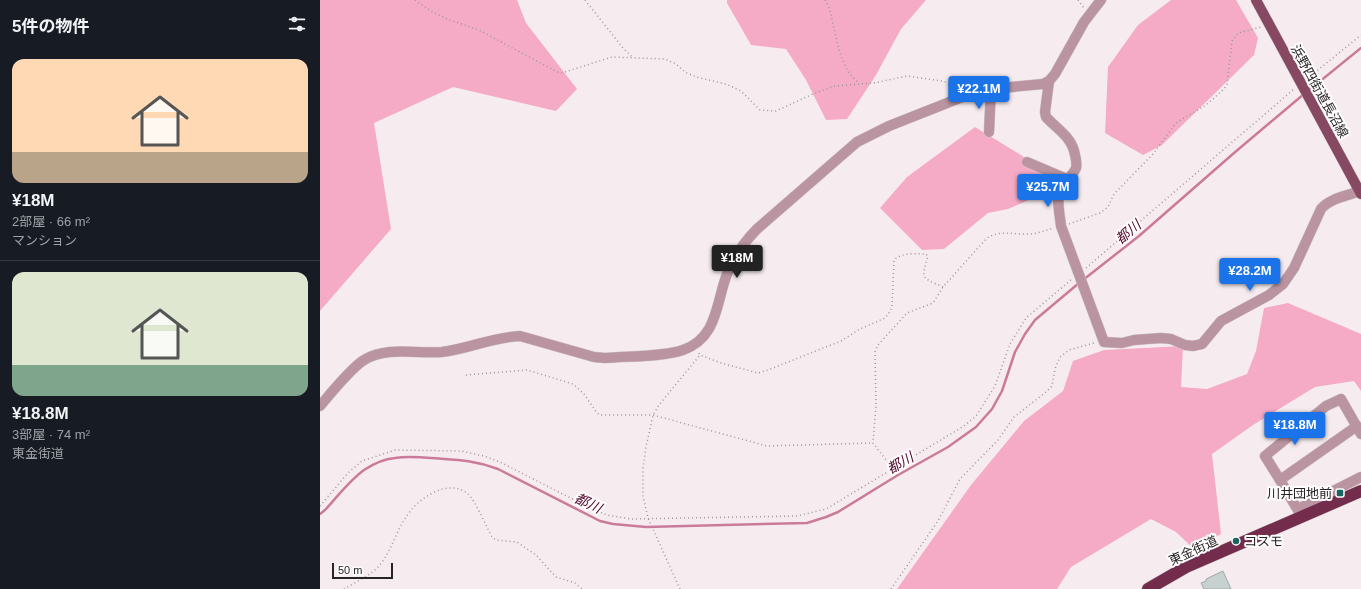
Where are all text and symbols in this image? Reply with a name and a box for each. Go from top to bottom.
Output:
icon: filters [286,13,308,35]
text: 5件の物件 [12,17,89,36]
street label: 浜野四街道長沼線 [1288,42,1351,140]
pin: ¥22.1M [946,76,1012,110]
text: ¥22.1M [957,81,1001,96]
icon: home [124,85,196,157]
pin: ¥25.7M [1015,174,1081,208]
text: ¥25.7M [1026,179,1070,194]
text: ¥18M [12,191,55,210]
text: 2部屋 · 66 m² [12,214,90,229]
water label: 都川 [1112,216,1145,247]
text: マンション [12,233,77,248]
pin: ¥18M [713,245,761,279]
text: ¥18M [721,250,753,265]
pin: ¥28.2M [1217,258,1283,292]
text: ¥28.2M [1228,263,1272,278]
icon: home [124,298,196,370]
text: ¥18.8M [12,404,69,423]
pin: ¥18.8M [1262,412,1328,446]
text: ¥18.8M [1273,417,1317,432]
text: 3部屋 · 74 m² [12,427,90,442]
text: 東金街道 [12,446,64,461]
water label: 都川 [884,448,918,477]
place label: 川井団地前 [1267,486,1332,501]
marker: 川井団地前 [1335,488,1345,498]
water label: 都川 [572,490,606,517]
street label: 東金街道 [1166,533,1220,568]
place label: コスモ [1244,534,1283,549]
marker: コスモ [1231,536,1241,546]
scale bar [332,561,393,580]
text: 50 m [338,564,362,576]

